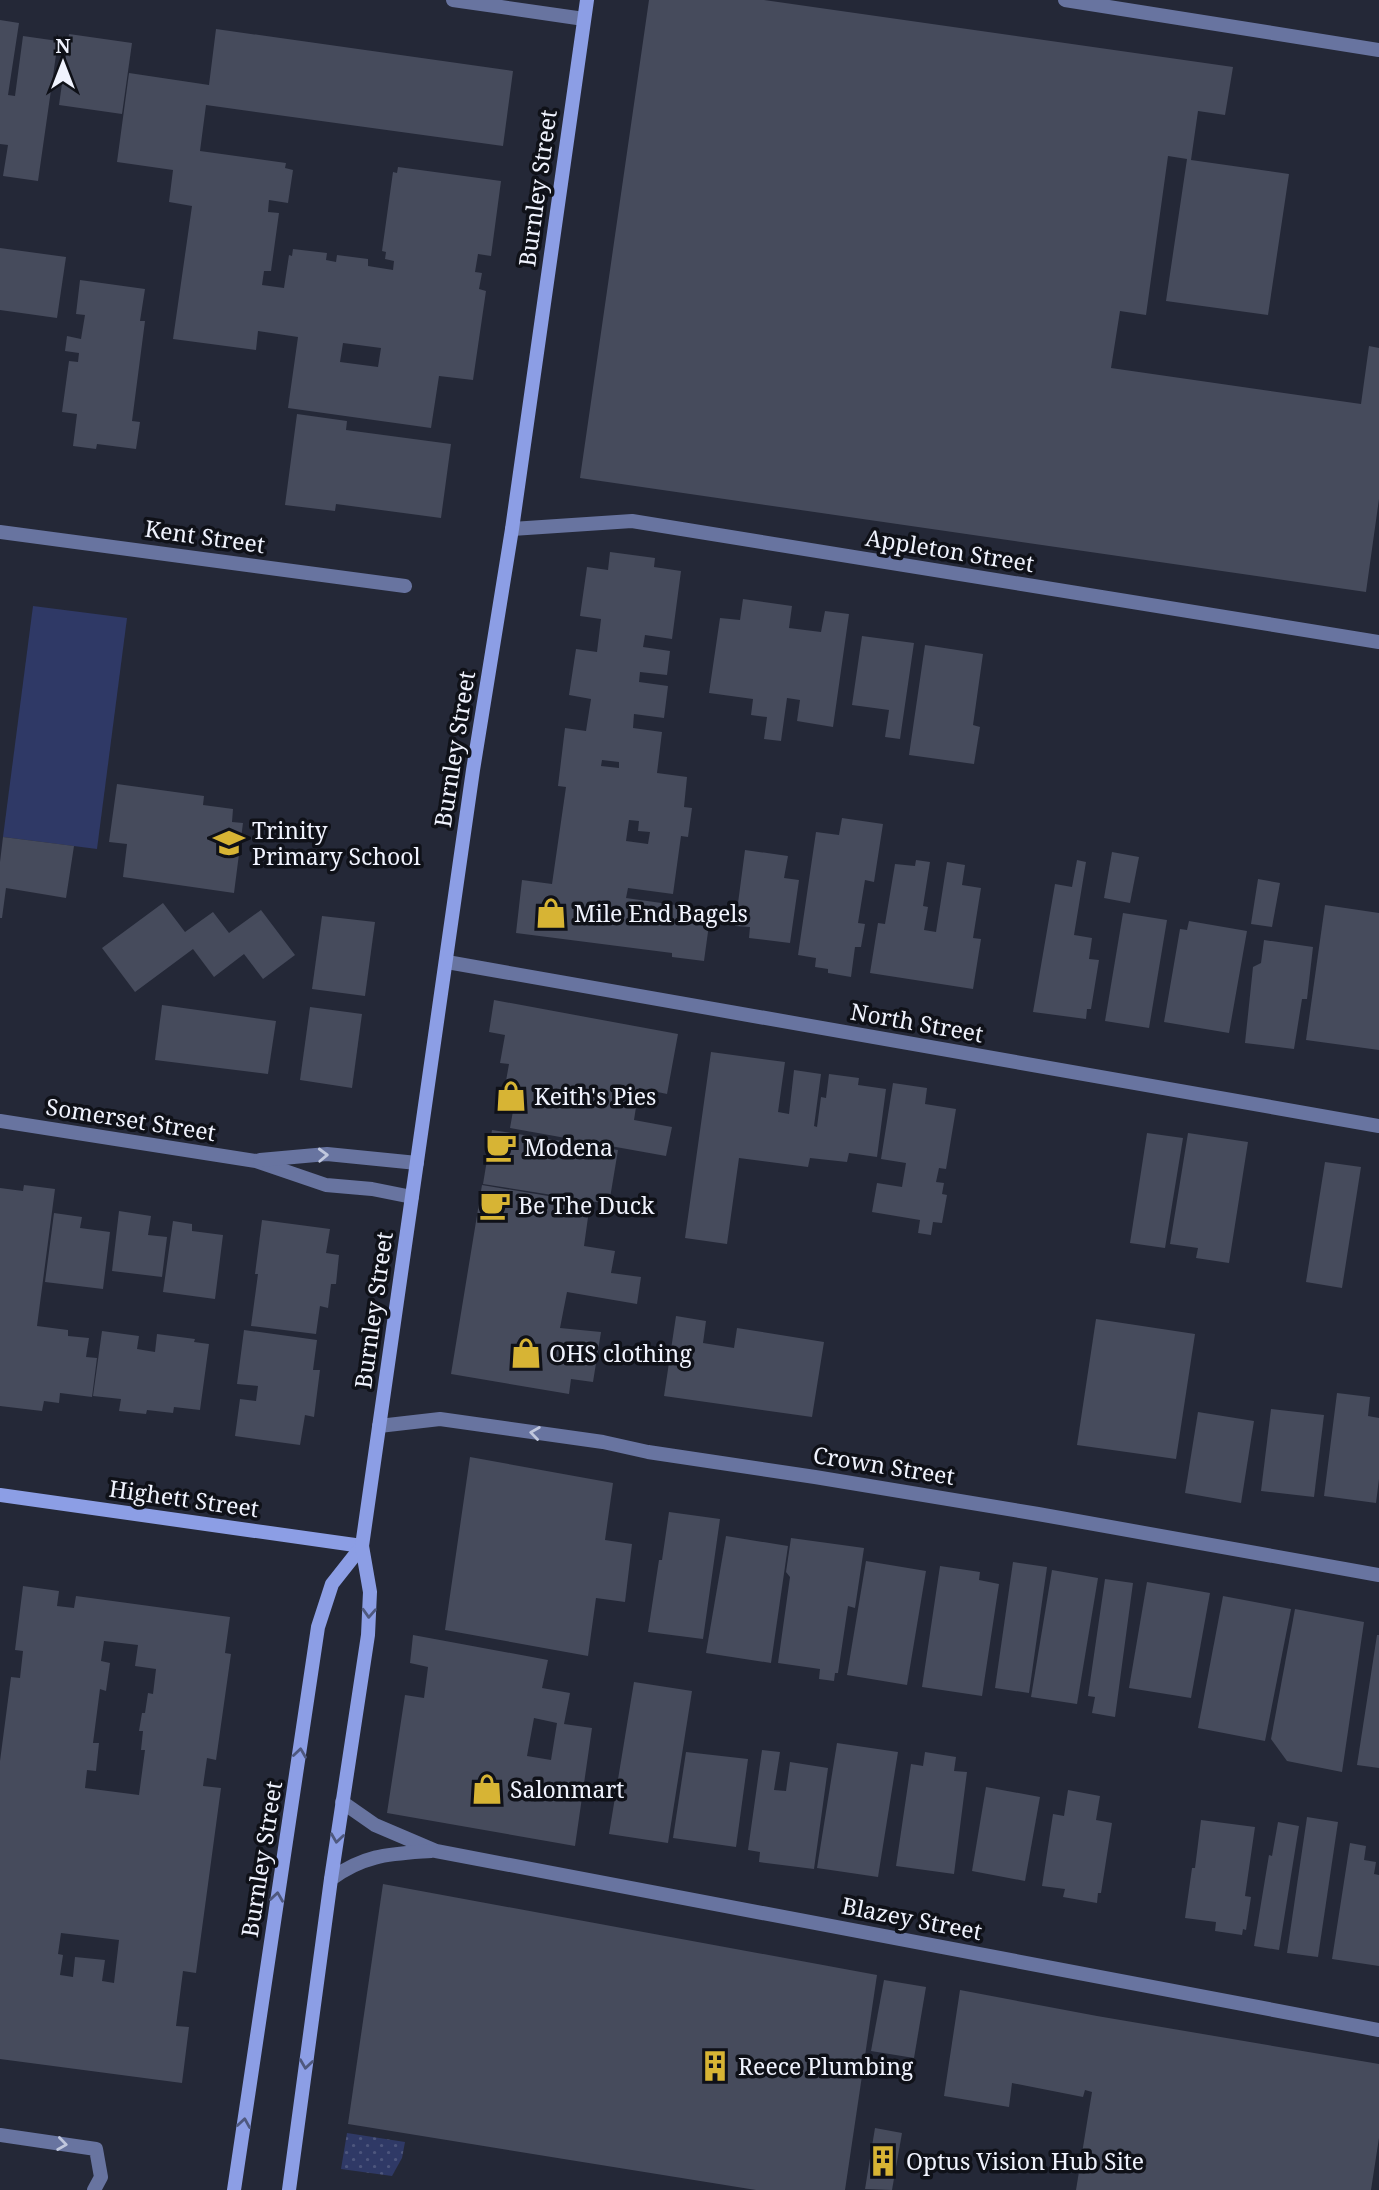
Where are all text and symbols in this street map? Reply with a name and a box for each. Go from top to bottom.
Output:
north arrow [28,28,98,98]
text: N [56,33,71,59]
street label: Burnley Street [510,108,564,268]
street label: Kent Street [143,512,267,560]
street label: Appleton Street [863,521,1037,579]
street label: Burnley Street [426,669,482,829]
place label: Trinity Primary School [252,814,421,872]
school or university icon: Trinity Primary School [212,826,246,860]
shop icon: Mile End Bagels [534,896,568,930]
place label: Mile End Bagels [574,897,748,929]
street label: North Street [848,995,986,1049]
shop icon: Keith's Pies [494,1079,528,1113]
place label: Keith's Pies [534,1080,656,1112]
street label: Somerset Street [44,1090,218,1148]
cafe icon: Modena [484,1130,518,1164]
place label: Modena [524,1131,613,1163]
one-way arrow [318,1147,329,1162]
cafe icon: Be The Duck [478,1188,512,1222]
place label: Be The Duck [518,1189,655,1221]
street label: Burnley Street [346,1230,400,1390]
shop icon: OHS clothing [509,1336,543,1370]
place label: OHS clothing [549,1337,692,1369]
one-way arrow [529,1425,541,1440]
street label: Crown Street [811,1438,957,1492]
street label: Highett Street [107,1472,261,1524]
one-way arrow [362,1608,377,1619]
one-way arrow [292,1748,307,1759]
shop icon: Salonmart [470,1772,504,1806]
place label: Salonmart [510,1773,624,1805]
street label: Burnley Street [233,1779,289,1939]
one-way arrow [330,1832,345,1844]
street label: Blazey Street [839,1889,985,1947]
one-way arrow [269,1892,284,1903]
building icon: Reece Plumbing [698,2049,732,2083]
place label: Reece Plumbing [738,2050,914,2082]
one-way arrow [299,2058,314,2070]
one-way arrow [237,2117,252,2128]
one-way arrow [56,2136,68,2151]
building icon: Optus Vision Hub Site [866,2144,900,2178]
place label: Optus Vision Hub Site [906,2145,1144,2177]

